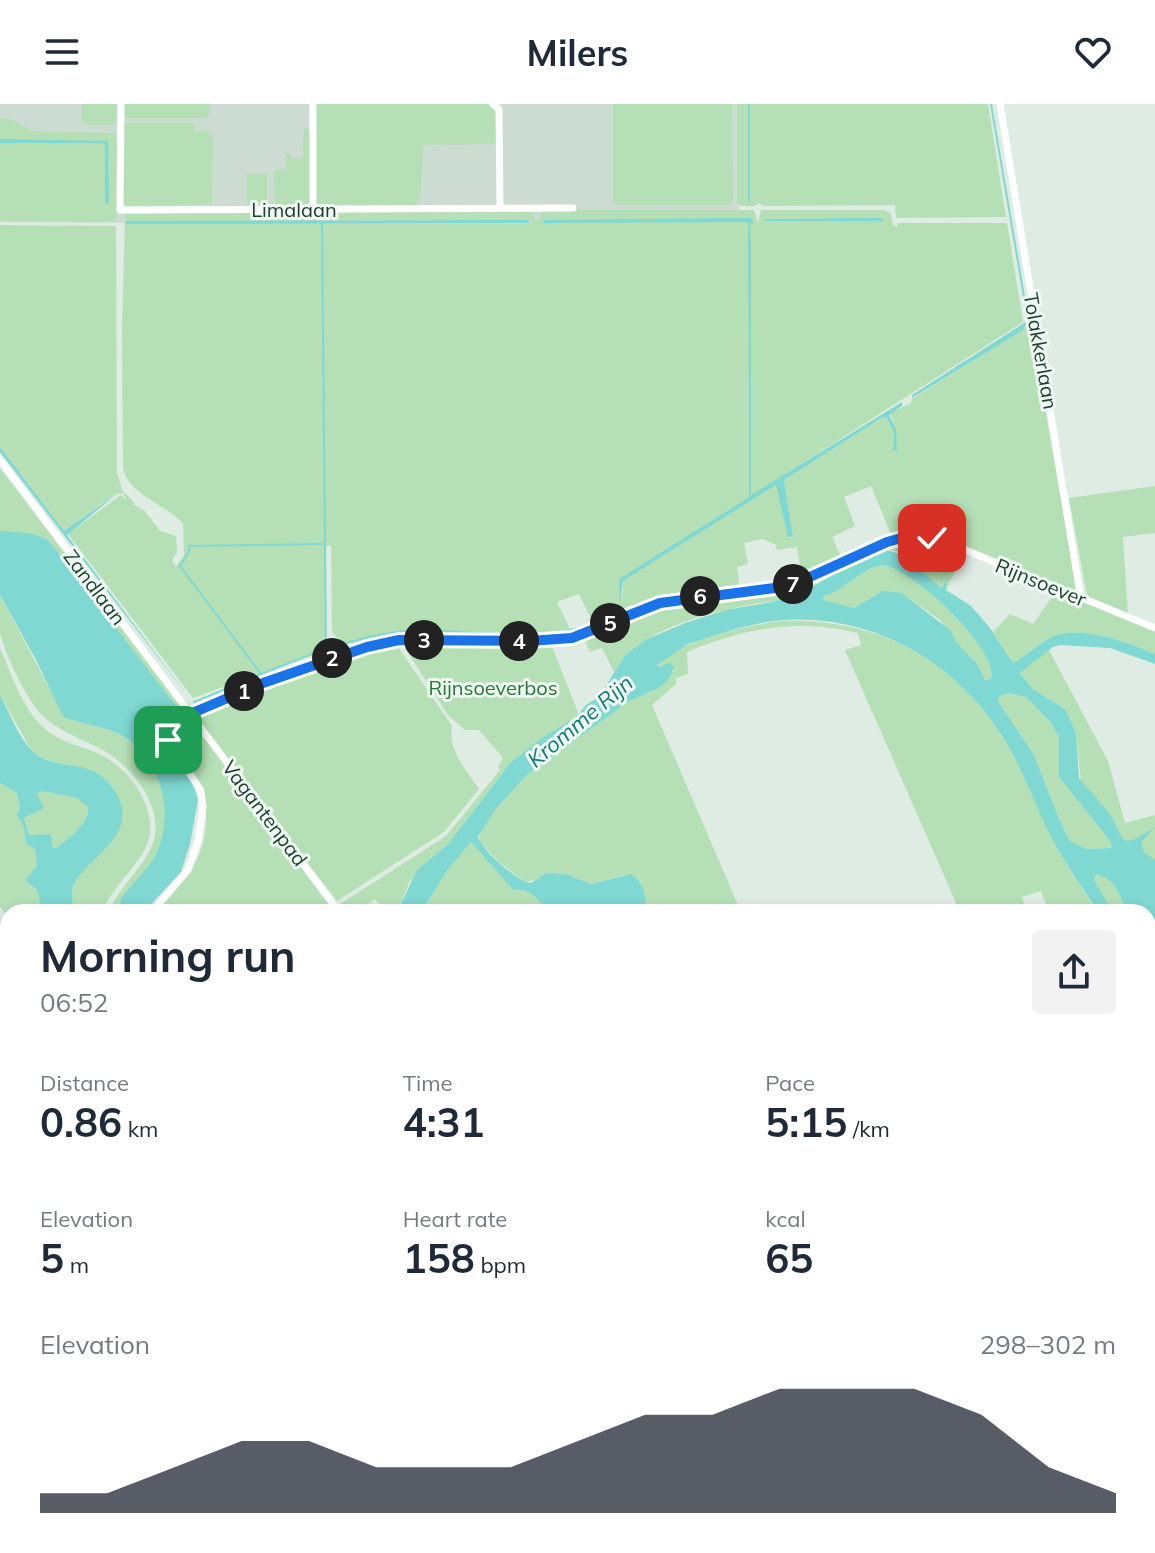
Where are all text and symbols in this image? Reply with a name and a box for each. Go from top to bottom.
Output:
icon: menu [40,30,84,74]
text: Milers [527,30,628,75]
icon: heart [1071,30,1115,74]
street label: Limalaan [251,197,337,222]
street label: Tolakkerlaan [1018,291,1064,411]
pin [898,504,966,572]
icon: check [910,516,954,560]
street label: Zandlaan [59,544,131,630]
street label: Rijnsoever [992,552,1091,612]
pin: 7 [773,564,813,604]
text: 7 [786,570,800,598]
pin: 6 [680,576,720,616]
text: 6 [693,582,707,610]
pin: 5 [590,603,630,643]
text: 5 [603,609,617,637]
pin: 3 [404,620,444,660]
pin: 4 [499,621,539,661]
text: 3 [417,626,431,654]
text: 4 [512,627,526,655]
pin: 2 [312,638,352,678]
text: 2 [325,644,339,672]
water label: Kromme Rijn [521,669,639,773]
pin: 1 [224,671,264,711]
park label: Rijnsoeverbos [428,675,558,700]
text: 1 [237,677,251,705]
pin [134,706,202,774]
icon: arrive [146,718,190,762]
street label: Vagantenpad [217,755,313,871]
text: Morning run [40,928,296,983]
button: share [1032,930,1116,1014]
text: 06:52 [40,986,108,1019]
text: Distance [40,1069,129,1097]
text: Time [403,1069,452,1097]
text: Pace [765,1069,815,1097]
text: 0.86 [40,1097,122,1147]
text: 4:31 [403,1097,485,1147]
text: 5:15 [765,1097,847,1147]
text: km [122,1115,158,1143]
text: /km [847,1115,890,1143]
text: Elevation [40,1205,133,1233]
text: Heart rate [403,1205,507,1233]
text: kcal [765,1205,806,1233]
text: 5 [40,1233,64,1283]
text: 158 [403,1233,475,1283]
text: 65 [765,1233,813,1283]
text: m [64,1251,89,1279]
text: bpm [475,1251,526,1279]
text: Elevation [40,1328,150,1361]
text: 298–302 m [980,1328,1116,1361]

